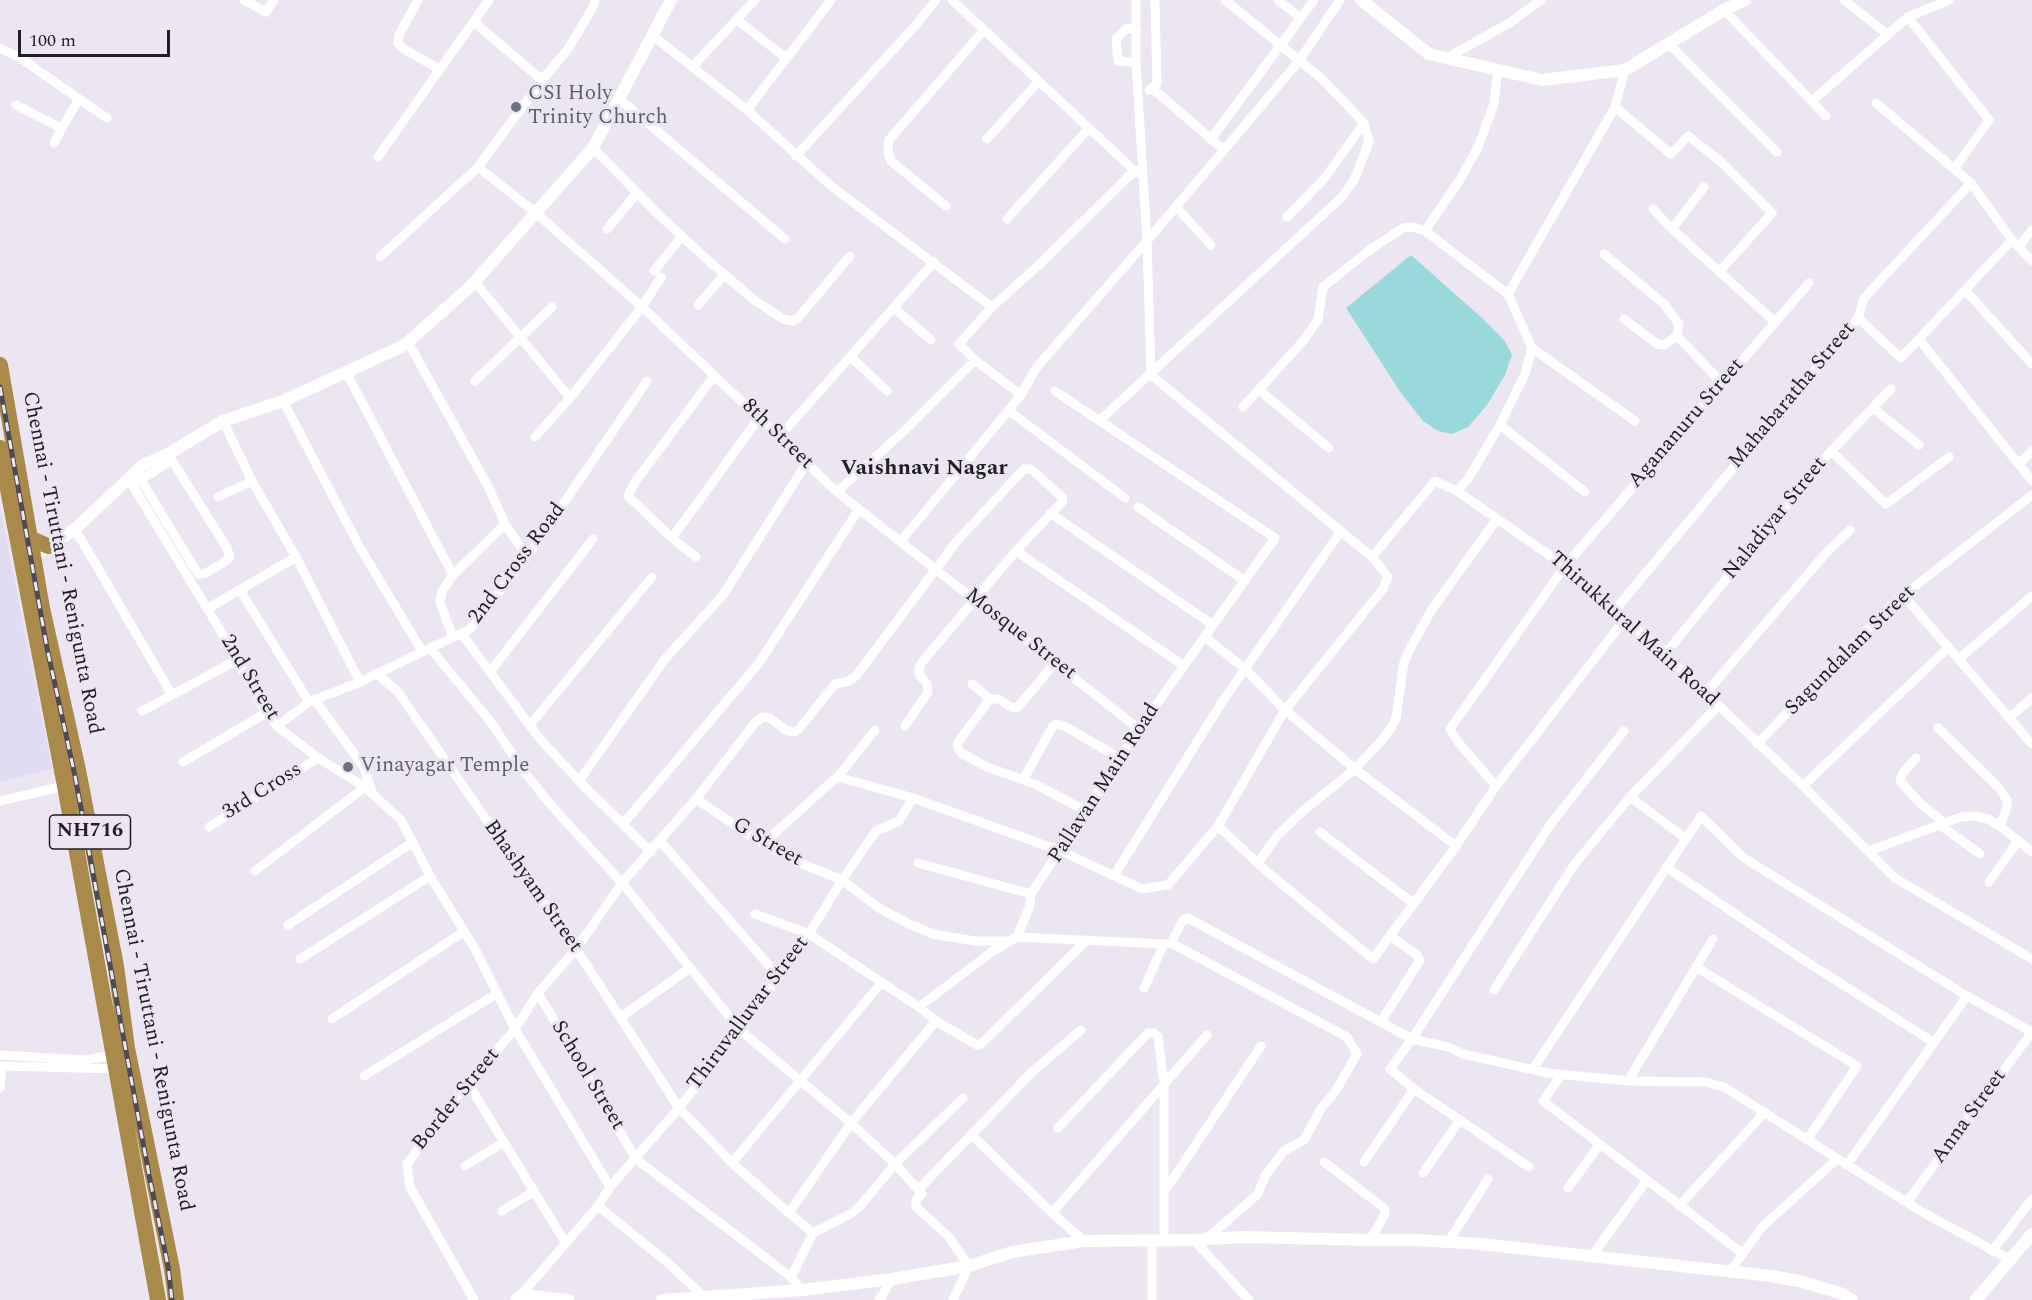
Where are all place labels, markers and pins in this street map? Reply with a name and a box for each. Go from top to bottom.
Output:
place label: CSI Holy Trinity Church [528,82,668,132]
marker: CSI Holy Trinity Church [509,100,523,114]
place label: Vinayagar Temple [360,754,529,780]
marker: Vinayagar Temple [341,760,355,774]

